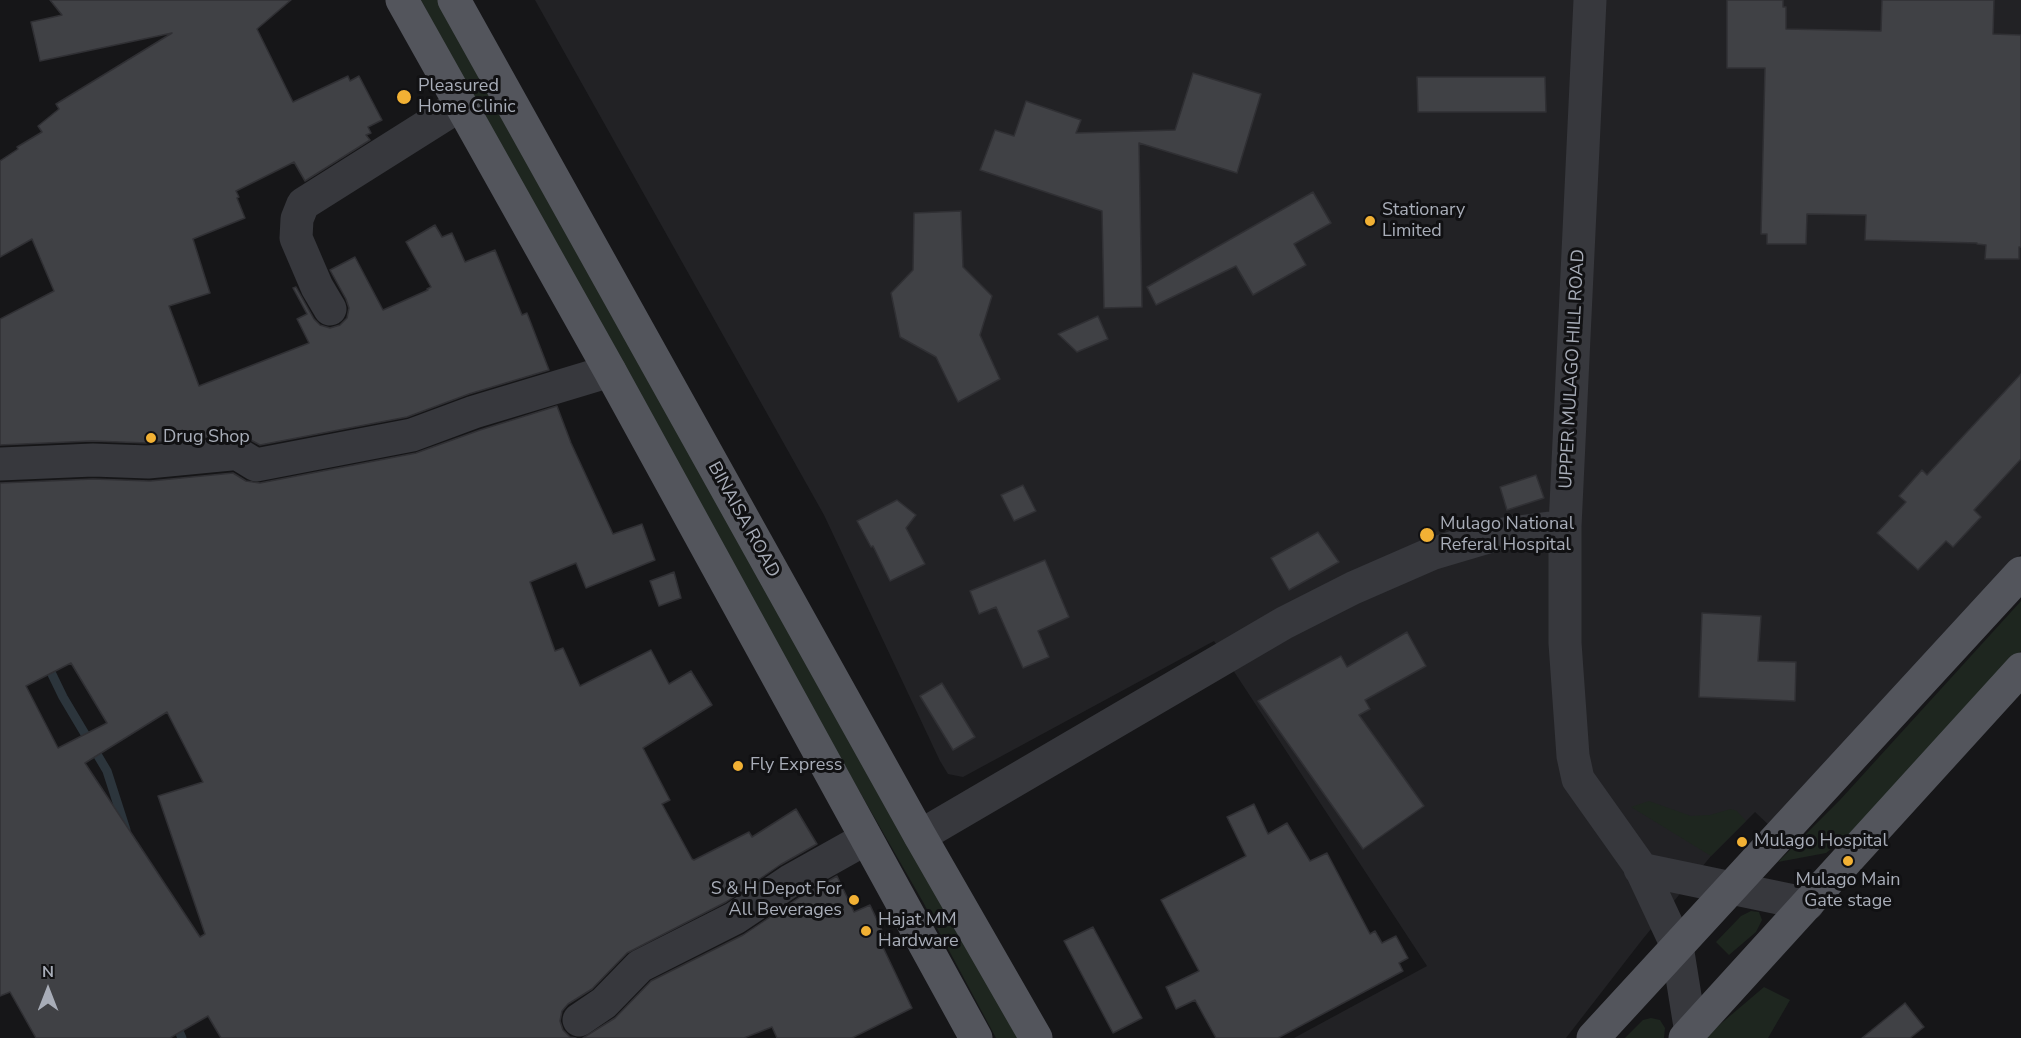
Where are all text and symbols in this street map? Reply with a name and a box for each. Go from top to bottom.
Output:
place label: Pleasured Home Clinic [418,76,516,118]
marker: Pleasured Home Clinic [395,88,413,106]
place label: Stationary Limited [1382,200,1465,242]
marker: Stationary Limited [1363,214,1377,228]
street label: UPPER MULAGO HILL ROAD [1556,249,1590,489]
place label: Drug Shop [163,427,250,449]
marker: Drug Shop [144,431,158,445]
street label: BINAISA ROAD [702,459,784,581]
place label: Mulago National Referal Hospital [1440,514,1574,556]
marker: Mulago National Referal Hospital [1418,526,1436,544]
place label: Fly Express [750,755,843,777]
marker: Fly Express [731,759,745,773]
place label: Mulago Hospital [1754,831,1888,853]
marker: Mulago Hospital [1735,835,1749,849]
marker: Mulago Main Gate stage [1841,854,1855,868]
place label: Mulago Main Gate stage [1796,870,1900,912]
place label: S & H Depot For All Beverages [711,879,842,922]
marker: S & H Depot For All Beverages [847,893,861,907]
place label: Hajat MM Hardware [878,910,958,952]
marker: Hajat MM Hardware [859,924,873,938]
north arrow [18,960,78,1020]
text: N [42,961,54,983]

